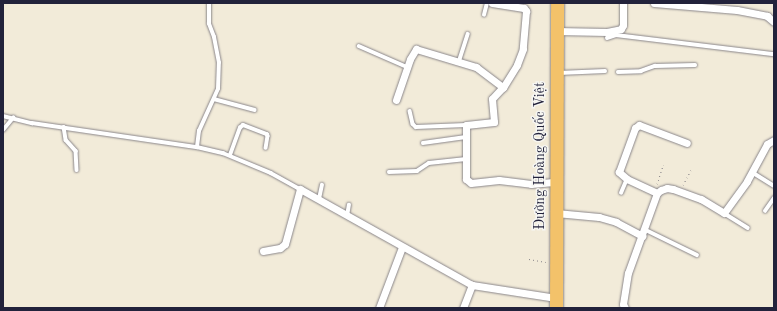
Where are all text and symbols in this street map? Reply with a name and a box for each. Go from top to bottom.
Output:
street label: Đường Hoàng Quốc Việt [532,82,548,230]

